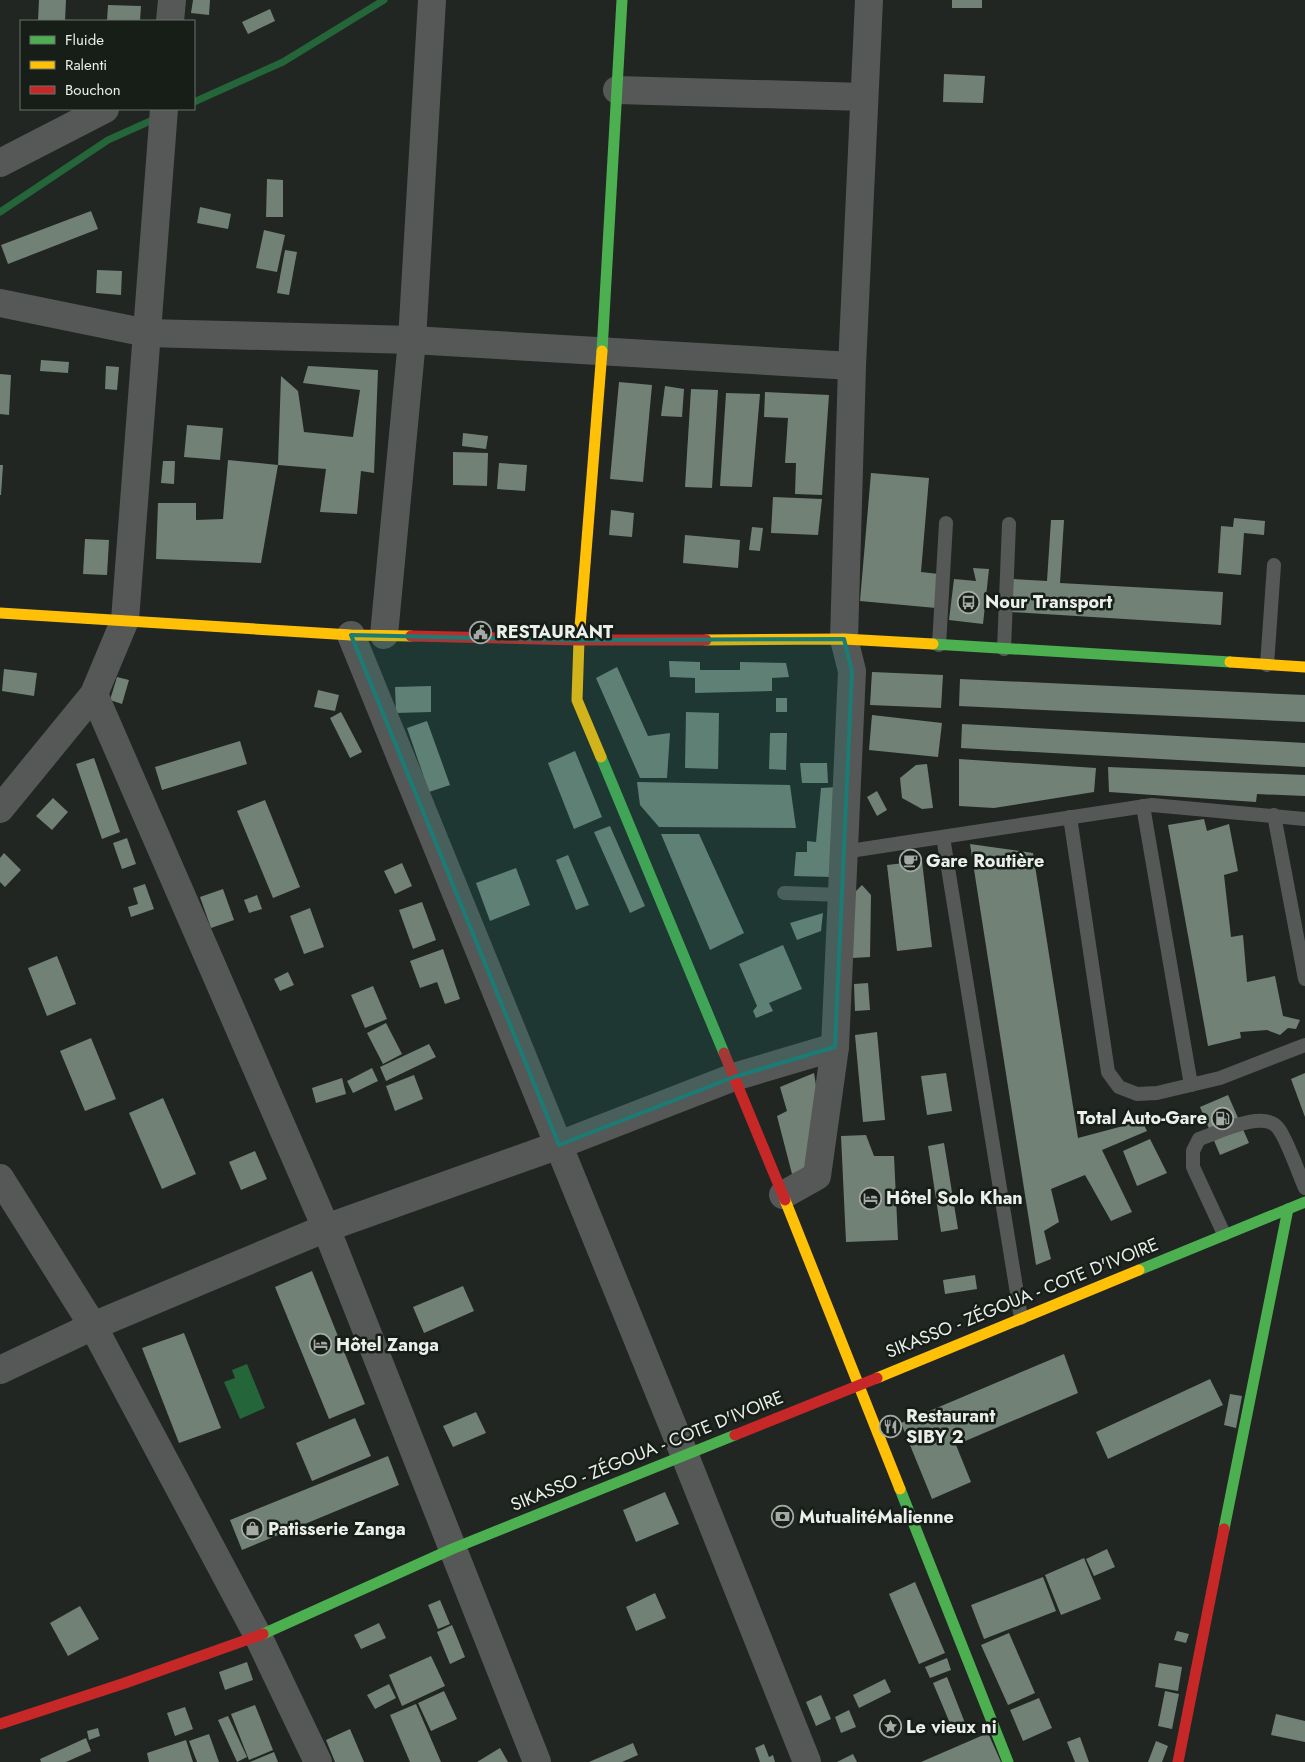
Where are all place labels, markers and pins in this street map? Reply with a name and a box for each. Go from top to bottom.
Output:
place label: Nour Transport [985,589,1112,615]
bus stop icon: Nour Transport [957,590,981,614]
place label: RESTAURANT [496,619,614,645]
public building icon: RESTAURANT [468,620,492,644]
place label: Gare Routière [926,848,1044,874]
cafe icon: Gare Routière [898,849,922,873]
place label: Total Auto-Gare [1077,1105,1207,1131]
fuel station icon: Total Auto-Gare [1211,1106,1235,1130]
place label: Hôtel Solo Khan [886,1185,1023,1211]
hotel icon: Hôtel Solo Khan [858,1186,882,1210]
place label: Hôtel Zanga [336,1332,439,1358]
hotel icon: Hôtel Zanga [308,1333,332,1357]
place label: Restaurant SIBY 2 [906,1403,995,1450]
restaurant icon: Restaurant SIBY 2 [878,1414,902,1438]
place label: MutualitéMalienne [799,1504,954,1530]
bank icon: MutualitéMalienne [771,1505,795,1529]
place label: Patisserie Zanga [268,1516,406,1542]
shop icon: Patisserie Zanga [240,1517,264,1541]
place label: Le vieux ni [906,1714,997,1740]
place icon: Le vieux ni [878,1715,902,1739]

